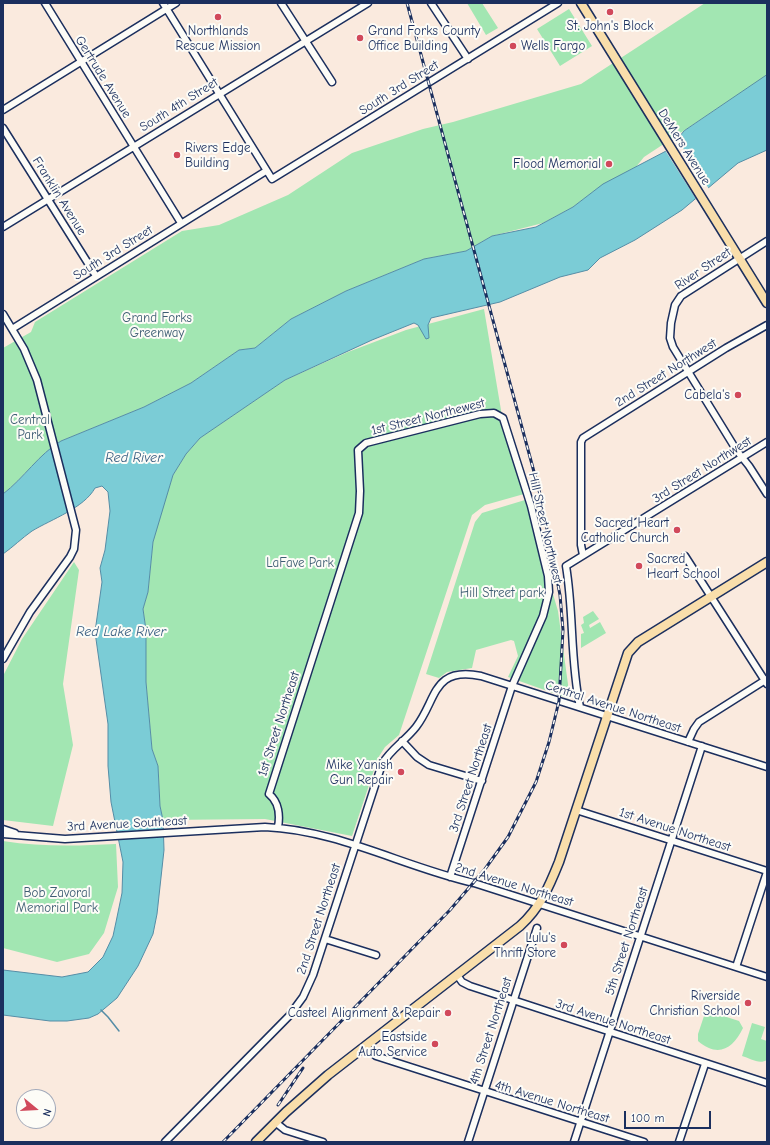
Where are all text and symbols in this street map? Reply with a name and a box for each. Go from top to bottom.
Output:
marker: St. John's Block [605,7,615,17]
marker: Northlands Rescue Mission [213,12,223,22]
place label: St. John's Block [567,18,653,34]
place label: Northlands Rescue Mission [176,23,260,54]
place label: Grand Forks County Office Building [368,23,480,54]
street label: Gertrude Avenue [72,33,134,121]
marker: Grand Forks County Office Building [355,33,365,43]
place label: Wells Fargo [521,38,585,54]
marker: Wells Fargo [508,41,518,51]
street label: South 3rd Street [356,57,442,119]
street label: South 4th Street [137,75,221,135]
street label: DeMers Avenue [654,106,714,188]
place label: Rivers Edge Building [185,140,250,171]
marker: Rivers Edge Building [172,150,182,160]
street label: Franklin Avenue [29,154,89,238]
place label: Flood Memorial [513,156,601,172]
marker: Flood Memorial [604,159,614,169]
street label: South 3rd Street [70,222,156,284]
street label: River Street [672,245,734,293]
park label: Grand Forks Greenway [122,310,192,341]
street label: 2nd Street Northwest [612,335,720,411]
place label: Cabela's [684,387,730,403]
marker: Cabela's [733,390,743,400]
street label: 1st Street Northewest [370,395,486,439]
park label: Central Park [10,412,50,443]
street label: 3rd Street Northwest [650,433,754,507]
water label: Red River [105,450,163,466]
street label: Hill Street Northwest [525,471,565,585]
place label: Sacred Heart Catholic Church [581,515,669,546]
marker: Sacred Heart Catholic Church [672,525,682,535]
place label: Sacred Heart School [647,551,720,582]
park label: LaFave Park [266,555,334,571]
marker: Sacred Heart School [634,561,644,571]
park label: Hill Street park [460,585,544,601]
water label: Red Lake River [76,624,166,640]
street label: 1st Street Northeast [255,670,303,778]
street label: Central Avenue Northeast [543,678,683,736]
street label: 3rd Street Northeast [446,722,496,834]
place label: Mike Yanish Gun Repair [326,757,393,788]
marker: Mike Yanish Gun Repair [396,767,406,777]
street label: 1st Avenue Northeast [617,805,733,855]
street label: 3rd Avenue Southeast [67,813,187,835]
street label: 2nd Avenue Northeast [453,860,575,910]
street label: 2nd Street Northeast [294,862,344,976]
park label: Bob Zavoral Memorial Park [16,885,98,916]
street label: 5th Street Northeast [602,885,652,997]
place label: Lulu's Thrift Store [494,930,556,961]
marker: Lulu's Thrift Store [559,940,569,950]
street label: 4th Street Northeast [466,975,516,1087]
place label: Riverside Christian School [650,988,740,1019]
street label: 3rd Avenue Northeast [553,996,673,1048]
marker: Riverside Christian School [743,998,753,1008]
place label: Casteel Alignment & Repair [288,1005,440,1021]
marker: Casteel Alignment & Repair [443,1008,453,1018]
place label: Eastside Auto Service [358,1029,427,1060]
marker: Eastside Auto Service [430,1039,440,1049]
street label: 4th Avenue Northeast [493,1077,611,1127]
north arrow [16,1089,56,1129]
scale bar [626,1103,713,1129]
text: N [40,1107,54,1118]
text: 100 m [631,1111,664,1125]

